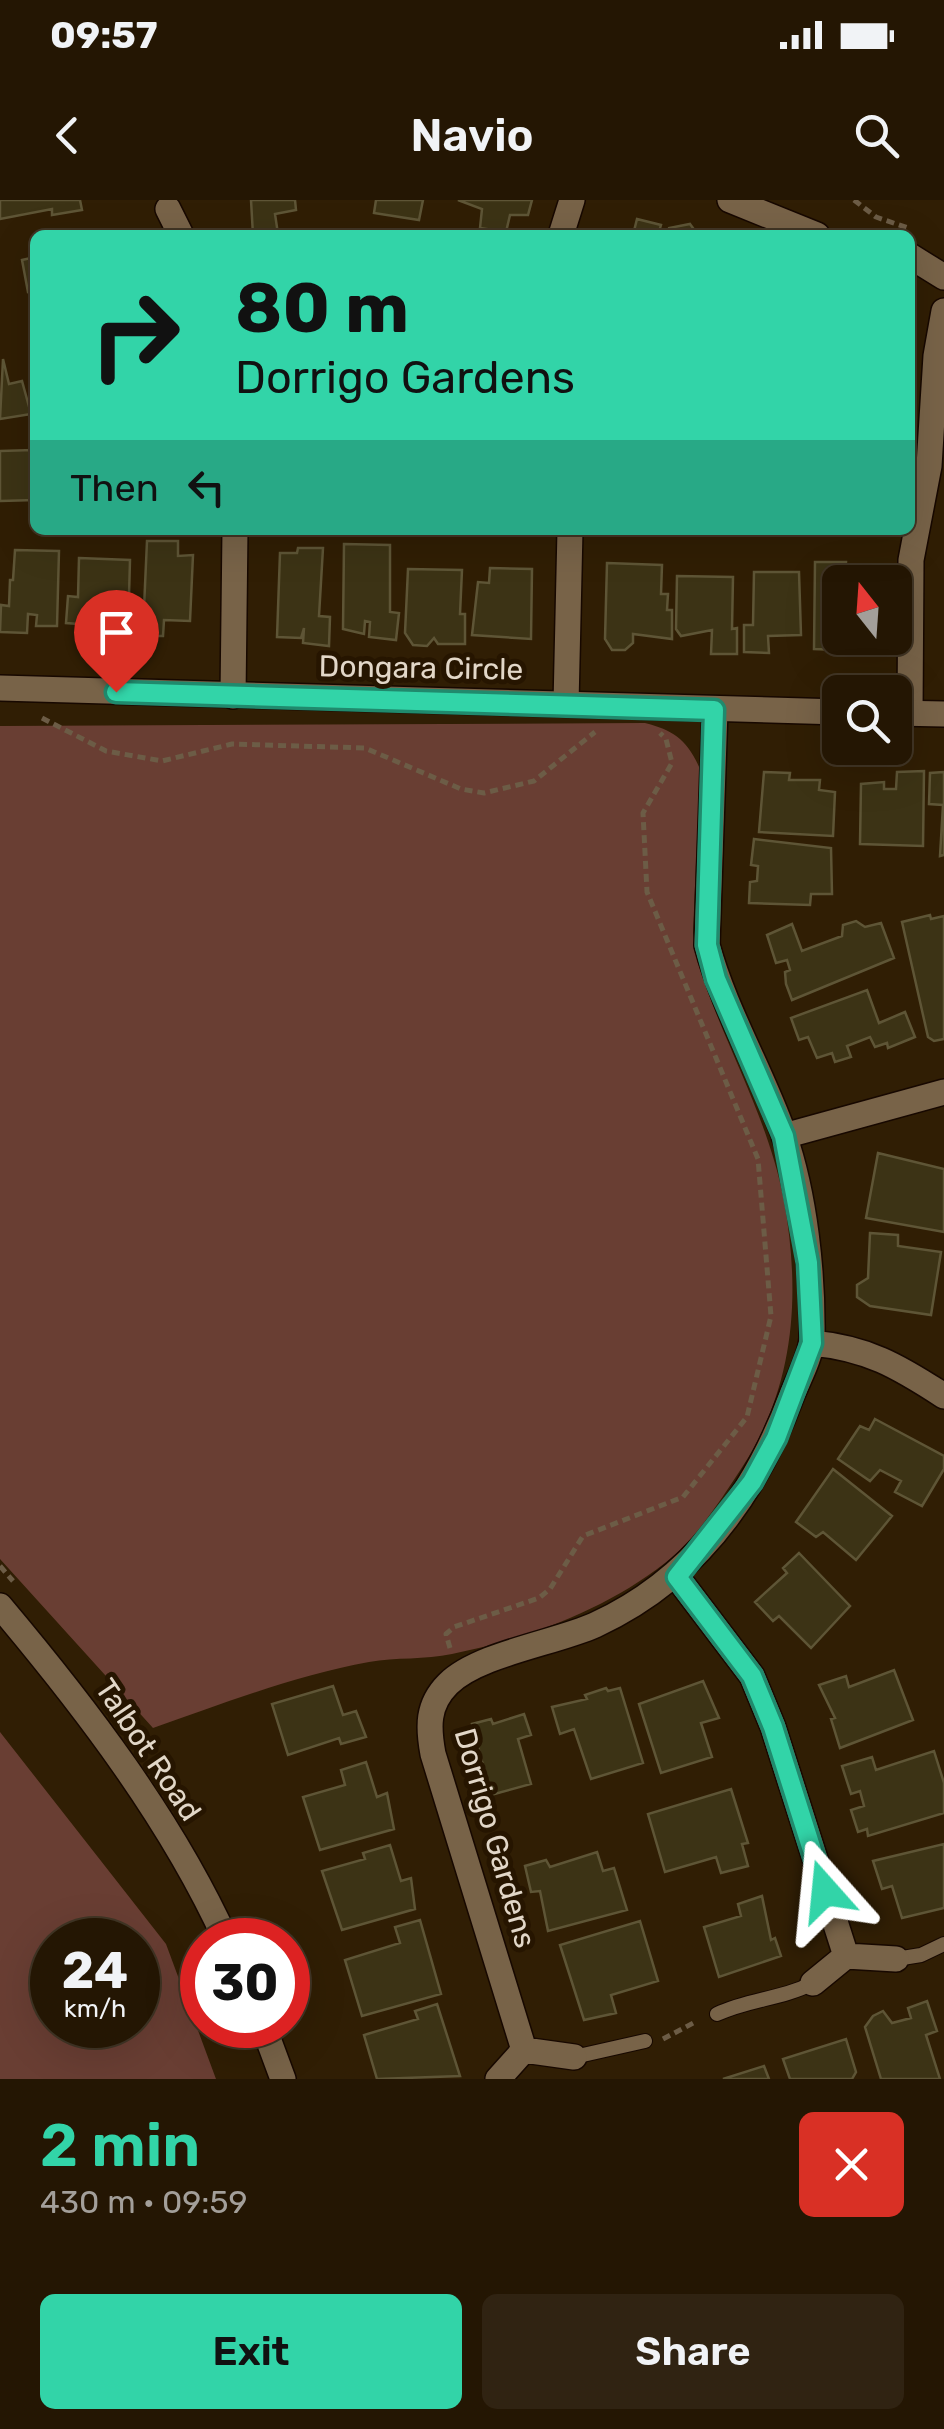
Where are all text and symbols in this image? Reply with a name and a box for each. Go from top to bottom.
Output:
text: 09:57 [50,12,158,58]
icon: back [40,108,95,163]
icon: search [849,108,904,163]
text: Navio [410,109,534,162]
text: 80 m [235,267,409,350]
icon: right [70,270,200,400]
text: Dorrigo Gardens [235,351,575,404]
icon: left [179,460,234,515]
text: Then [70,465,159,511]
north arrow [822,565,912,655]
map controls [822,565,912,765]
pin [74,590,159,693]
icon: arrive [89,605,144,660]
street label: Dongara Circle [318,648,524,688]
button: search [822,675,912,765]
street label: Talbot Road [87,1672,209,1828]
street label: Dorrigo Gardens [446,1724,544,1952]
position arrow [773,1839,877,1943]
speed limit sign: 30 [180,1918,310,2048]
text: 24 [62,1941,128,2001]
text: km/h [64,1994,126,2023]
text: 2 min [40,2110,200,2181]
button: close [799,2112,904,2217]
text: 430 m · 09:59 [40,2183,247,2221]
button: Exit [40,2294,462,2409]
button: Share [482,2294,904,2409]

